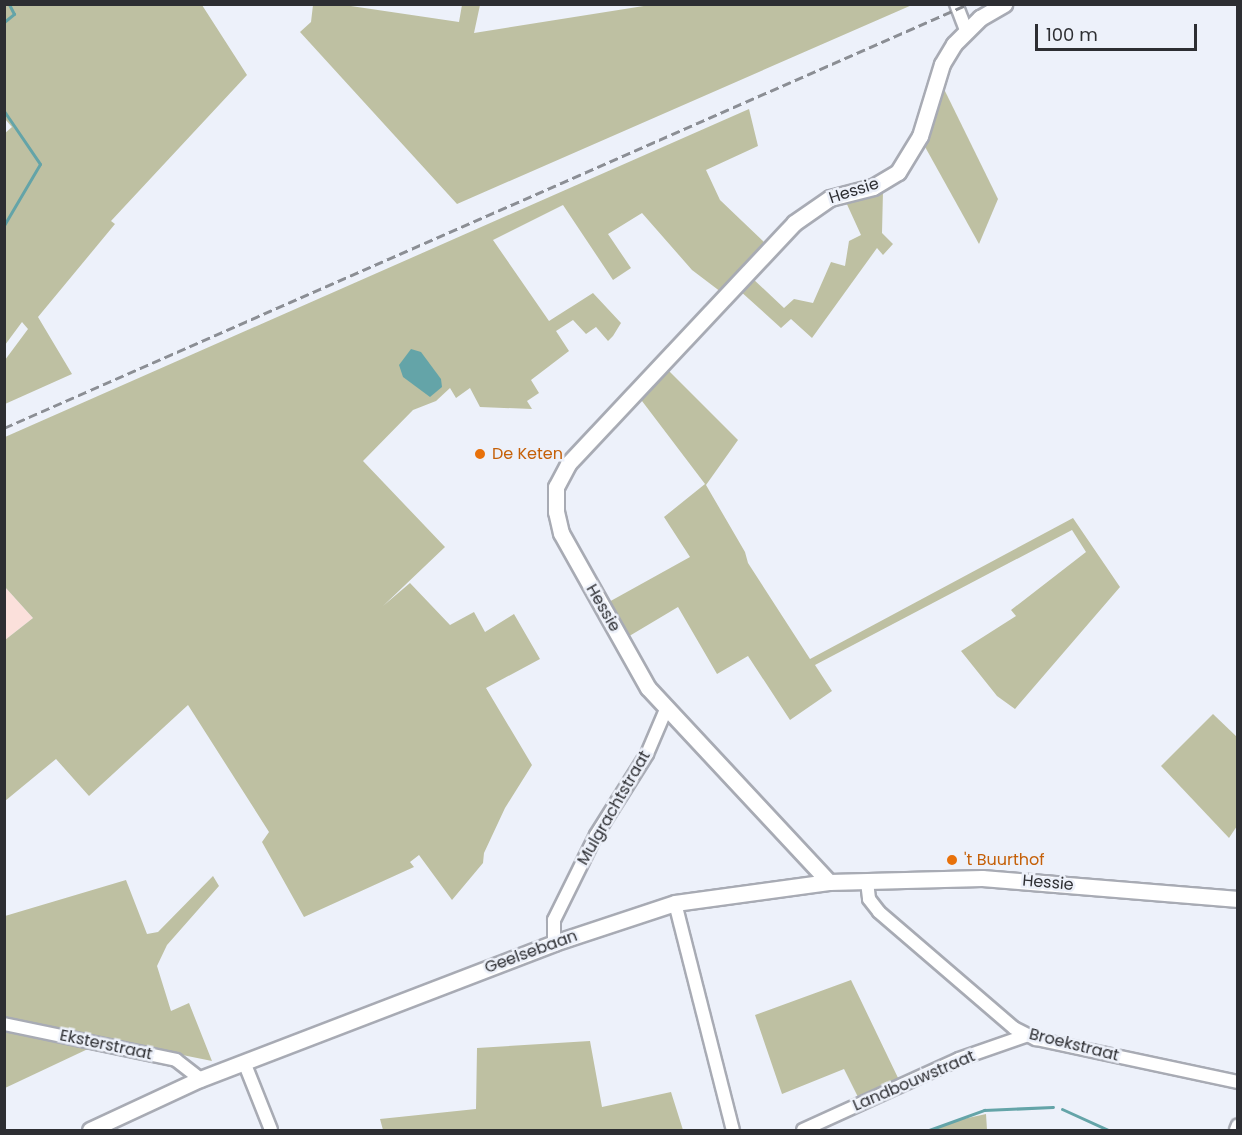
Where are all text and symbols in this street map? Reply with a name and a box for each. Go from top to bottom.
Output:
scale bar [1038,12,1200,50]
text: 100 m [1046,22,1098,47]
street label: Hessie [827,174,881,208]
place label: De Keten [492,444,563,464]
marker: De Keten [473,447,487,461]
street label: Hessie [582,581,624,635]
street label: Mulgrachtstraat [573,747,655,869]
place label: 't Buurthof [964,850,1044,870]
marker: 't Buurthof [945,853,959,867]
street label: Hessie [1021,871,1075,895]
street label: Geelsebaan [482,926,580,978]
street label: Broekstraat [1027,1025,1121,1065]
street label: Eksterstraat [58,1026,154,1064]
street label: Landbouwstraat [850,1047,978,1115]

